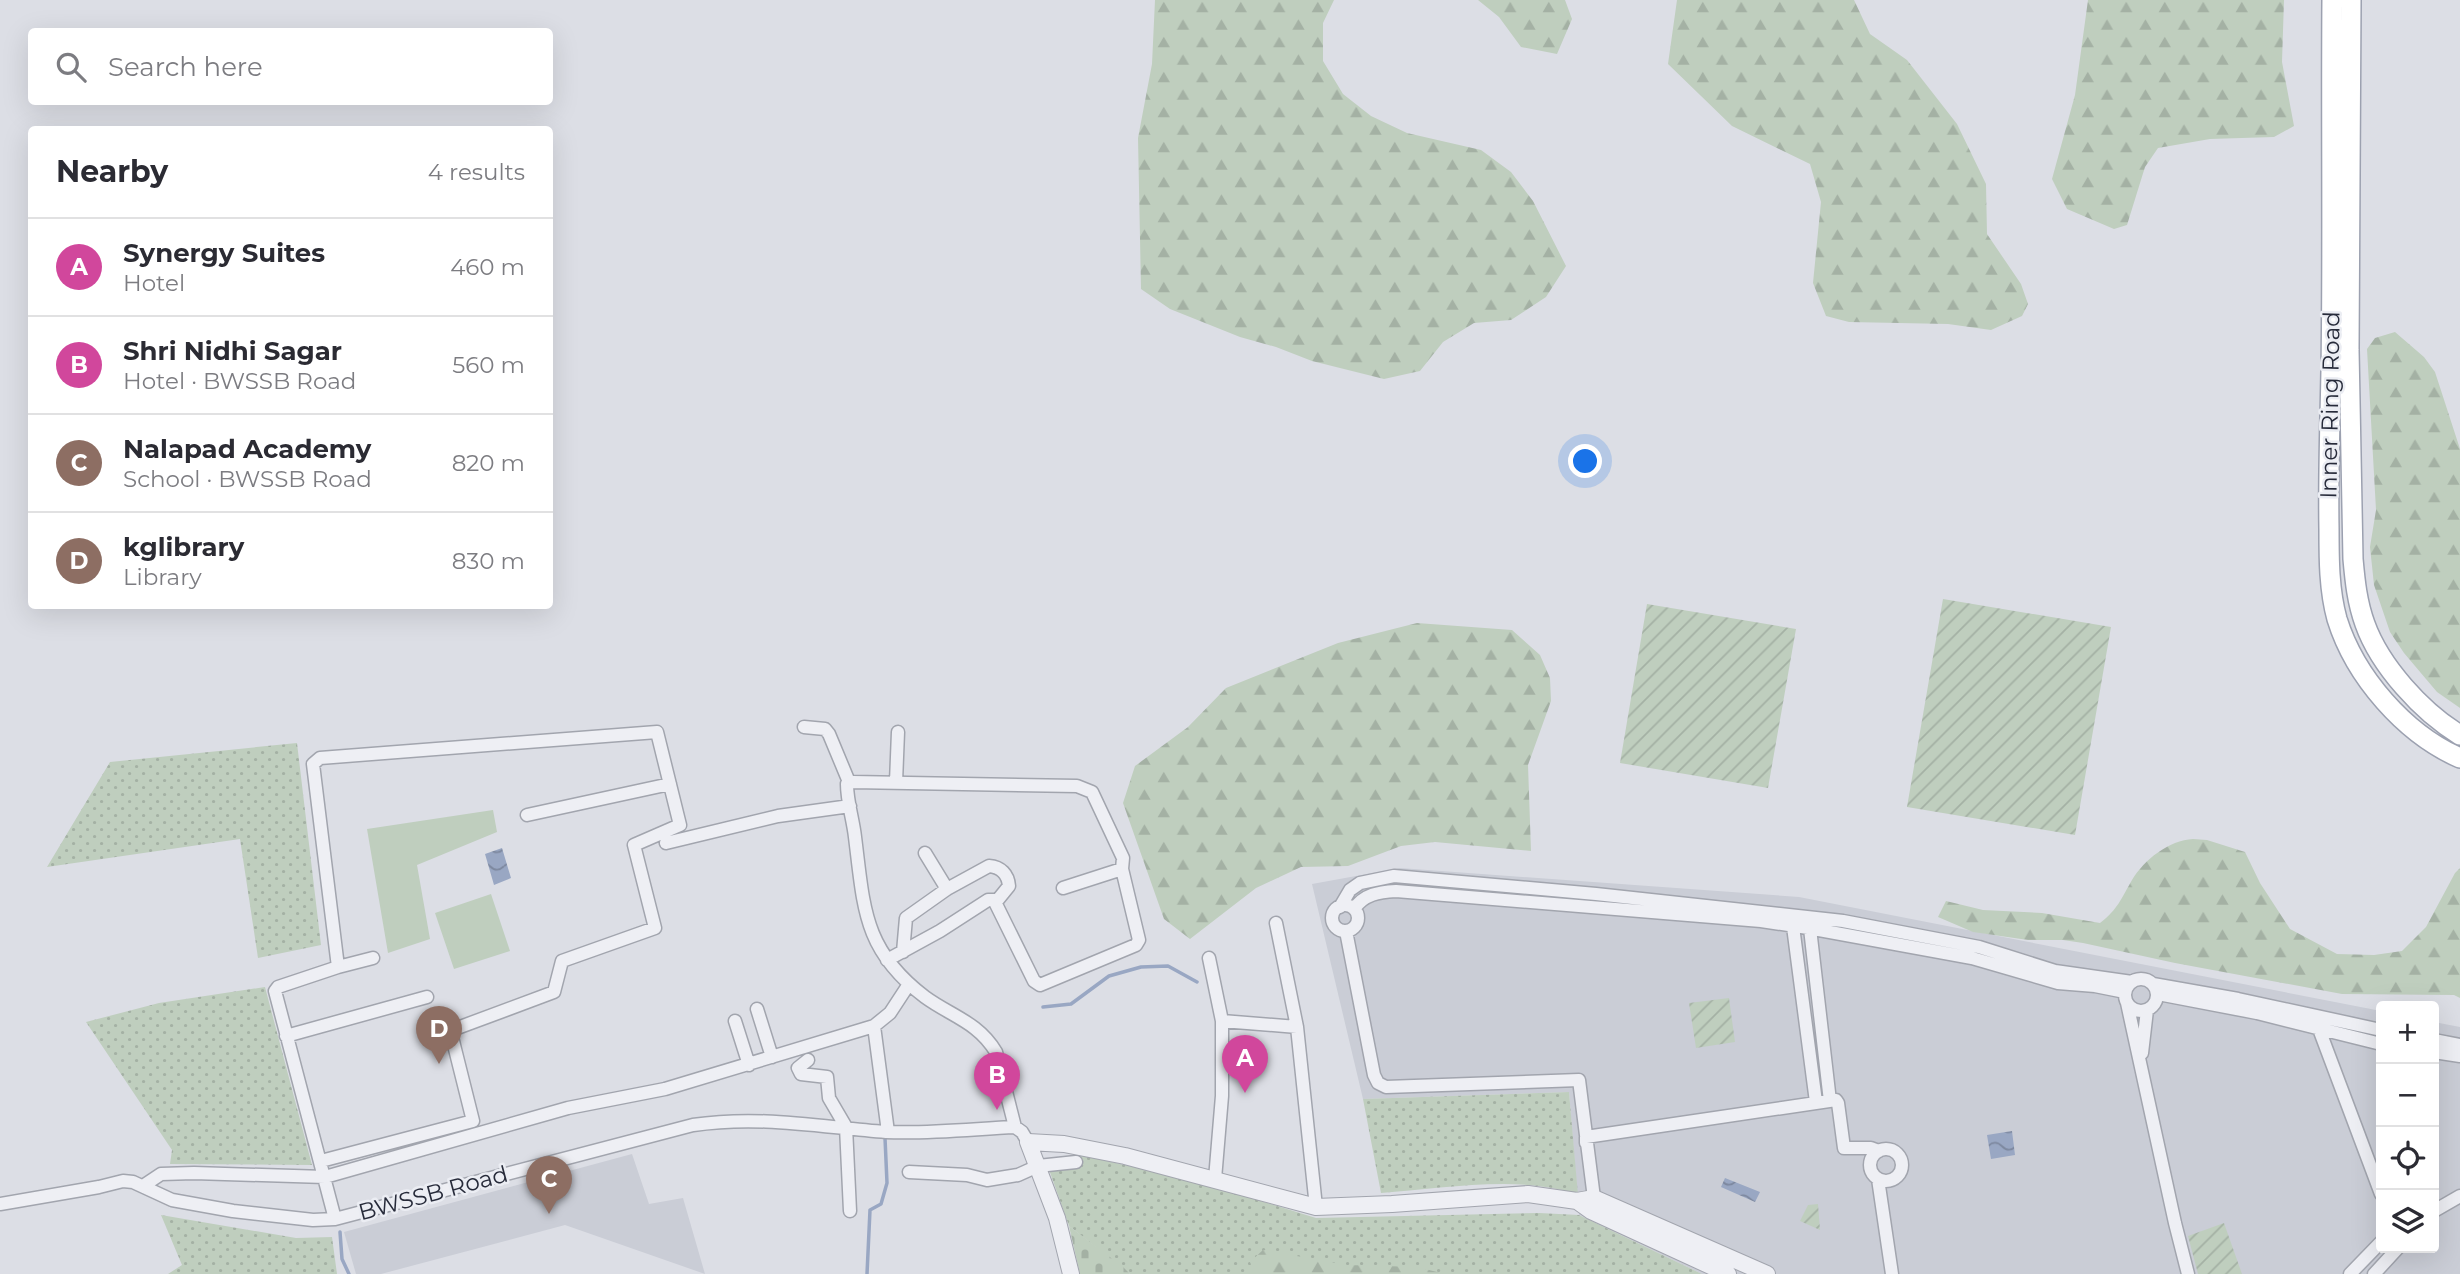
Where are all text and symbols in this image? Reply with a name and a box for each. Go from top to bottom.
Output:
search box [28,28,553,105]
icon: search [52,48,90,86]
text: Search here [108,51,263,83]
text: Nearby [56,153,168,190]
text: 4 results [428,158,525,186]
text: Synergy Suites [123,237,325,269]
text: A [70,253,88,281]
text: 460 m [450,253,525,281]
text: Hotel [123,269,185,297]
street label: Inner Ring Road [2314,311,2346,499]
text: Shri Nidhi Sagar [123,335,342,367]
text: B [70,351,88,379]
text: 560 m [452,351,525,379]
text: Hotel · BWSSB Road [123,367,356,395]
text: Nalapad Academy [123,433,371,465]
your location [1568,444,1602,478]
text: C [71,449,87,477]
text: 820 m [452,449,525,477]
text: School · BWSSB Road [123,465,372,493]
text: kglibrary [123,531,244,563]
text: D [70,547,89,575]
text: 830 m [452,547,525,575]
text: Library [123,563,202,591]
map controls [2376,1001,2439,1253]
button: + [2376,1001,2439,1064]
pin: D [416,1006,462,1064]
pin: A [1222,1035,1268,1093]
pin: B [974,1052,1020,1110]
button: − [2376,1064,2439,1127]
button: locate [2376,1127,2439,1190]
pin: C [526,1156,572,1214]
street label: BWSSB Road [355,1160,511,1226]
button: layers [2376,1190,2439,1253]

